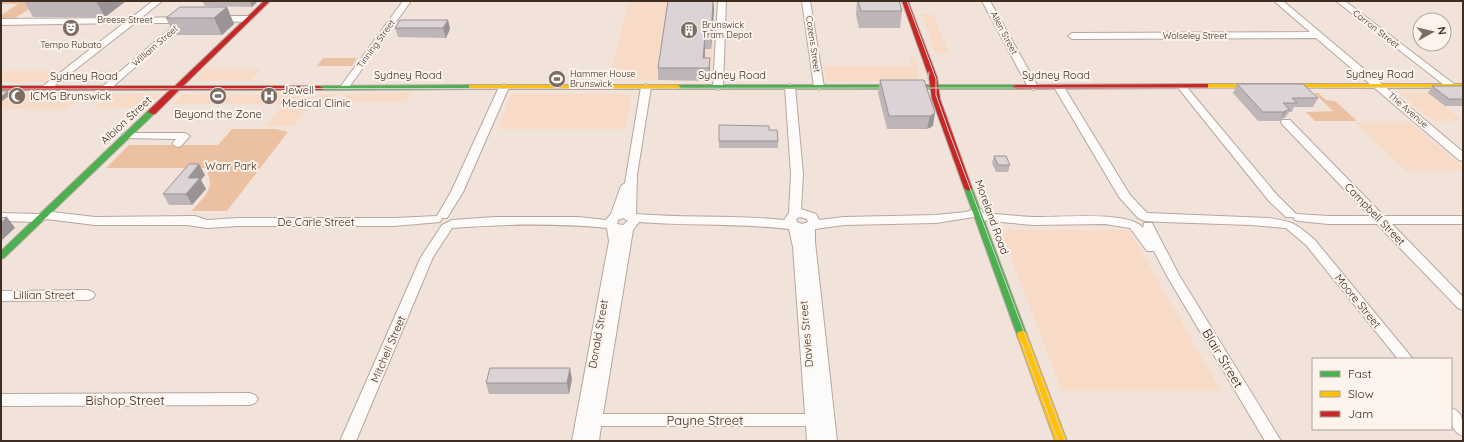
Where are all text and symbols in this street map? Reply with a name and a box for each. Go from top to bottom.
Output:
street label: Carron Street [1351,7,1402,50]
street label: Allen Street [989,9,1020,56]
north arrow [1412,12,1452,52]
street label: Breese Street [97,14,153,25]
street label: Cozens Street [804,15,823,73]
street label: Tinning Street [354,17,397,70]
theatre icon: Tempo Rubato [61,18,81,38]
place label: Brunswick Tram Depot [702,19,752,40]
building icon: Brunswick Tram Depot [679,20,699,40]
street label: William Street [129,23,180,69]
text: N [1434,26,1449,36]
street label: Wolseley Street [1163,30,1227,41]
place label: Tempo Rubato [40,39,102,50]
street label: Sydney Road [1346,67,1414,81]
street label: Sydney Road [374,68,442,82]
place label: Hammer House Brunswick [570,68,636,89]
street label: Sydney Road [698,68,766,82]
street label: Sydney Road [1022,68,1090,82]
street label: Sydney Road [50,69,118,83]
sports icon: Hammer House Brunswick [547,69,567,89]
place label: Jewell Medical Clinic [282,83,351,110]
mosque icon: ICMG Brunswick [7,86,27,106]
sports icon: Beyond the Zone [208,86,228,106]
hospital icon: Jewell Medical Clinic [259,86,279,106]
place label: ICMG Brunswick [30,89,111,103]
street label: The Avenue [1386,89,1430,130]
street label: Albion Street [98,93,155,147]
place label: Beyond the Zone [174,107,262,121]
park label: Warr Park [205,159,257,173]
street label: Moreland Road [972,178,1012,256]
street label: Campbell Street [1342,180,1409,248]
street label: De Carle Street [278,215,355,229]
street label: Moore Street [1332,271,1384,331]
street label: Lillian Street [13,288,75,302]
street label: Donald Street [585,298,611,370]
street label: Davies Street [796,300,816,368]
street label: Mitchell Street [368,313,408,385]
street label: Blair Street [1199,326,1247,390]
legend [1312,358,1452,430]
text: Fast [1348,366,1372,381]
text: Slow [1348,386,1374,401]
street label: Bishop Street [85,392,165,408]
text: Jam [1348,406,1373,421]
street label: Payne Street [667,412,743,428]

